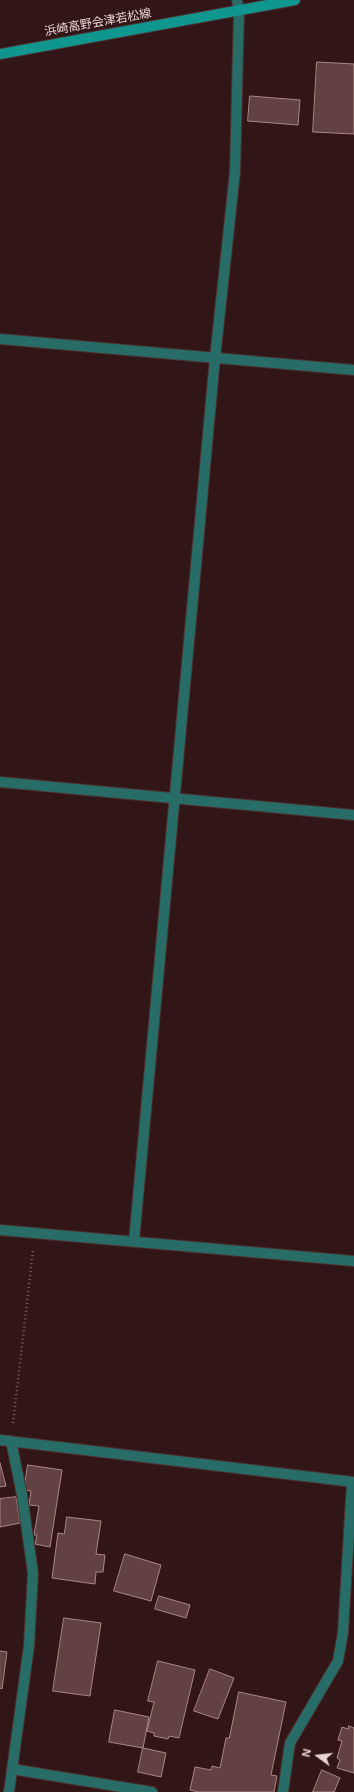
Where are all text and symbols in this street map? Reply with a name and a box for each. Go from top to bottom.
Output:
street label: 浜崎高野会津若松線 [44,7,152,39]
north arrow [298,1736,338,1776]
text: N [299,1747,314,1759]

